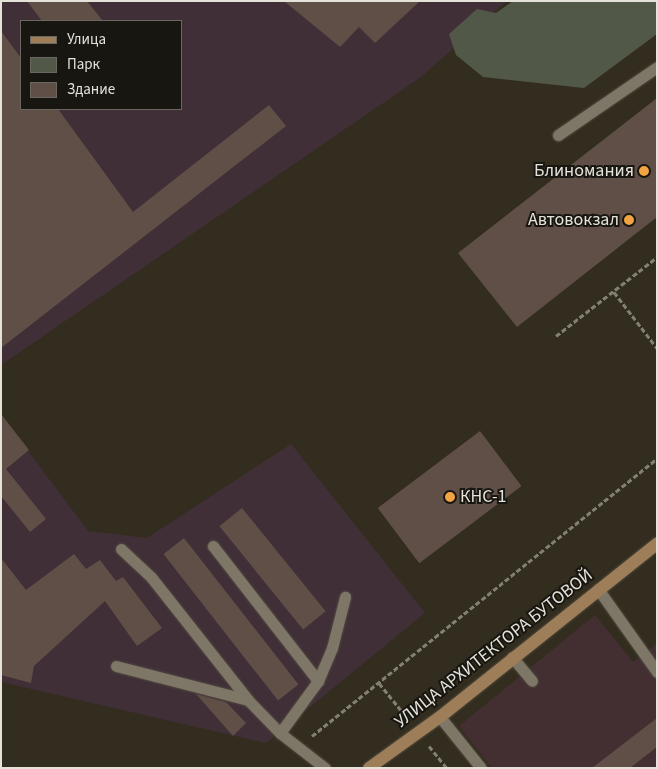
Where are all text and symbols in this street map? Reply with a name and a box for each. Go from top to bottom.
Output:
legend [20,20,182,110]
text: Улица [67,29,106,50]
text: Парк [67,54,100,75]
text: Здание [67,79,115,100]
place label: Блиномания [534,160,634,182]
marker: Блиномания [638,165,650,177]
place label: Автовокзал [528,209,619,231]
marker: Автовокзал [623,214,635,226]
place label: КНС-1 [460,486,507,508]
marker: КНС-1 [444,491,456,503]
street label: УЛИЦА АРХИТЕКТОРА БУТОВОЙ [391,565,597,733]

